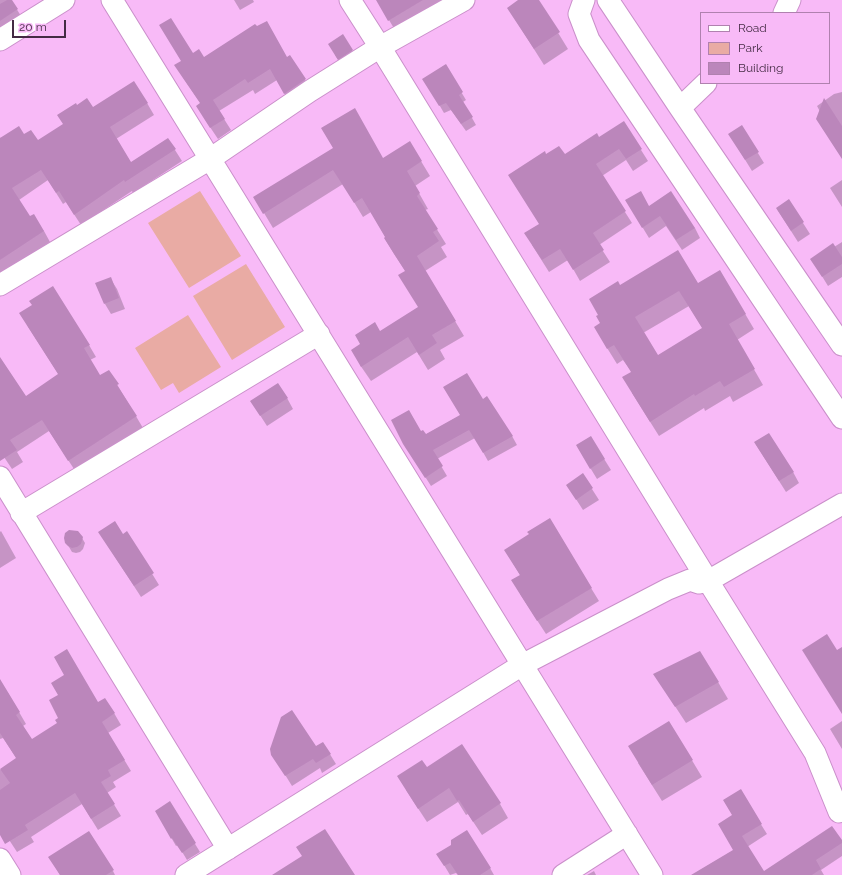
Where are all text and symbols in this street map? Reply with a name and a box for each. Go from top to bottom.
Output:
scale bar [14,12,68,38]
legend [700,12,830,84]
text: 20 m [19,20,47,34]
text: Road [738,21,767,35]
text: Park [738,41,763,55]
text: Building [738,61,784,75]

